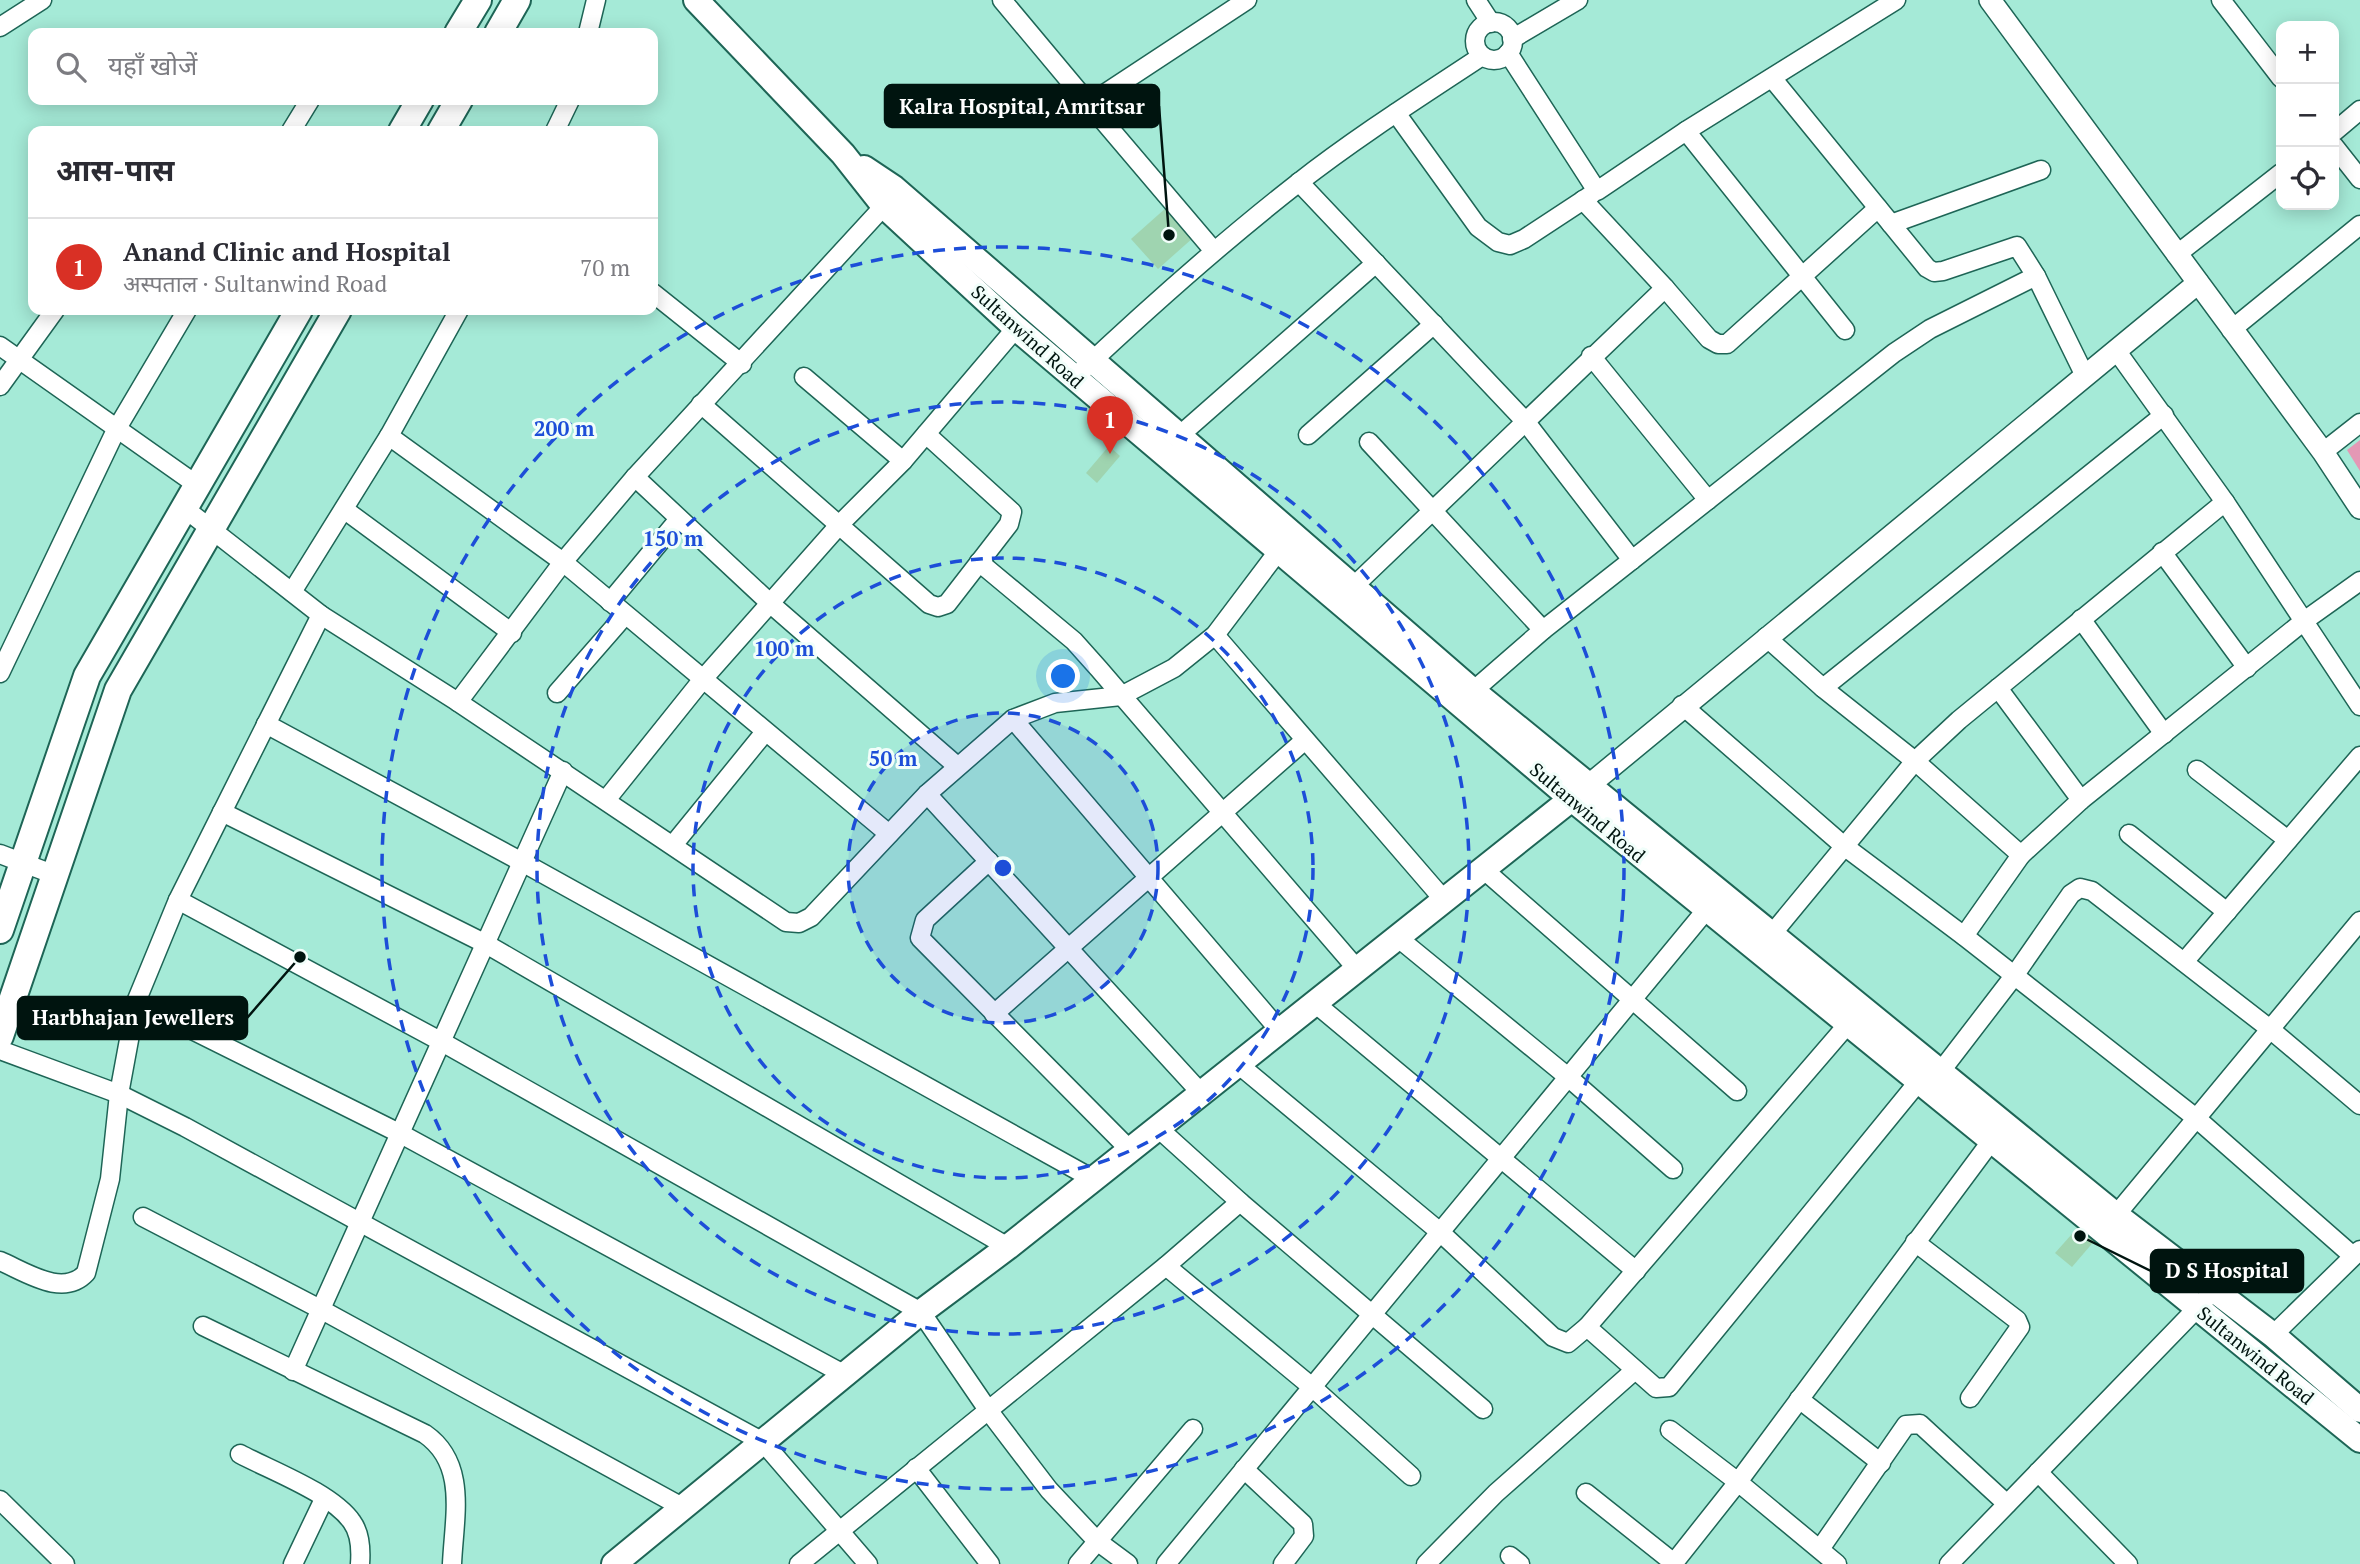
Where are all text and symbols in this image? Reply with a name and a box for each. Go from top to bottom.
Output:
map controls [2276,21,2339,210]
button: + [2276,21,2339,84]
search box [28,28,658,105]
icon: search [52,48,90,86]
text: यहाँ खोजें [108,48,197,82]
button: − [2276,84,2339,147]
callout: Kalra Hospital, Amritsar [885,85,1159,127]
text: Kalra Hospital, Amritsar [899,92,1145,120]
button: locate [2276,147,2339,210]
text: आस-पास [56,150,174,190]
text: Anand Clinic and Hospital [123,234,451,268]
text: 1 [73,252,86,283]
text: 70 m [580,252,630,283]
text: अस्पताल · Sultanwind Road [123,268,387,299]
street label: Sultanwind Road [966,279,1090,393]
pin: 1 [1087,396,1133,454]
text: 200 m [534,414,595,442]
text: 150 m [643,524,704,552]
text: 100 m [754,634,815,662]
your location [1046,659,1080,693]
text: 50 m [869,744,918,772]
street label: Sultanwind Road [1525,756,1651,868]
centre of rings [991,856,1015,880]
callout: Harbhajan Jewellers [18,997,247,1039]
text: Harbhajan Jewellers [32,1003,234,1031]
callout: D S Hospital [2151,1250,2303,1292]
text: D S Hospital [2165,1256,2289,1284]
street label: Sultanwind Road [2193,1300,2320,1410]

